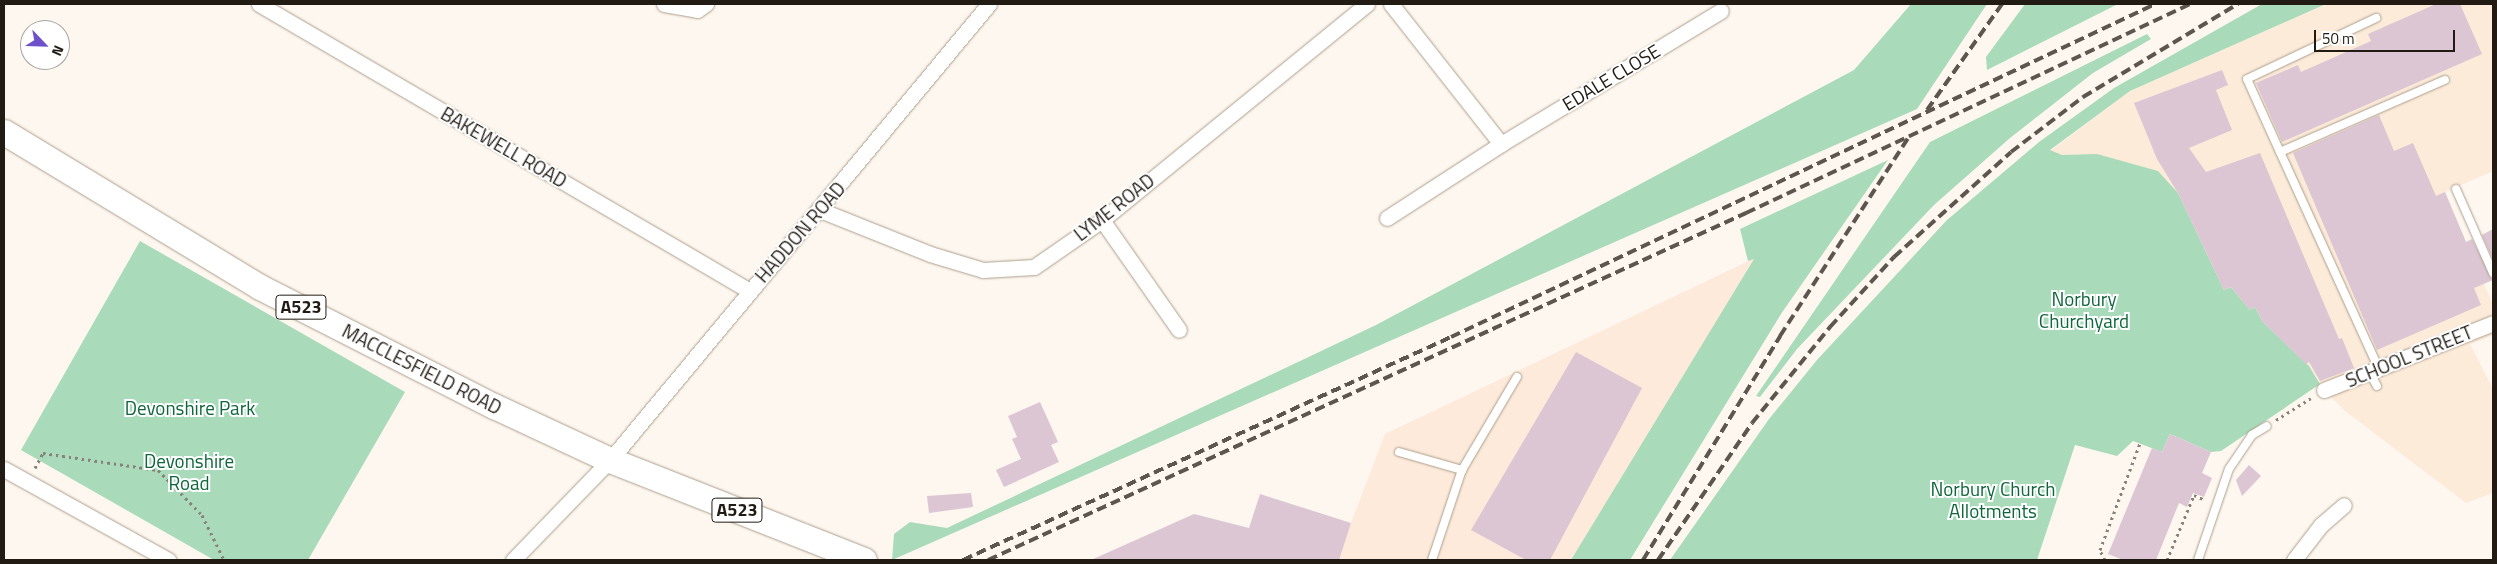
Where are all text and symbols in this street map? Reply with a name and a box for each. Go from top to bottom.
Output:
north arrow [20,20,70,70]
scale bar [2317,20,2458,52]
text: 50 m [2322,27,2355,50]
street label: EDALE CLOSE [1558,39,1664,115]
text: N [47,42,70,60]
street label: BAKEWELL ROAD [437,102,571,192]
street label: LYME ROAD [1069,169,1159,245]
street label: HADDON ROAD [750,177,850,287]
park label: Norbury Churchyard [2039,288,2129,332]
road number: A523 [275,292,327,322]
street label: MACCLESFIELD ROAD [339,319,505,419]
street label: SCHOOL STREET [2342,320,2476,392]
park label: Devonshire Park [125,397,255,419]
park label: Devonshire Road [144,450,234,494]
park label: Norbury Church Allotments [1931,478,2055,522]
road number: A523 [711,494,763,526]

